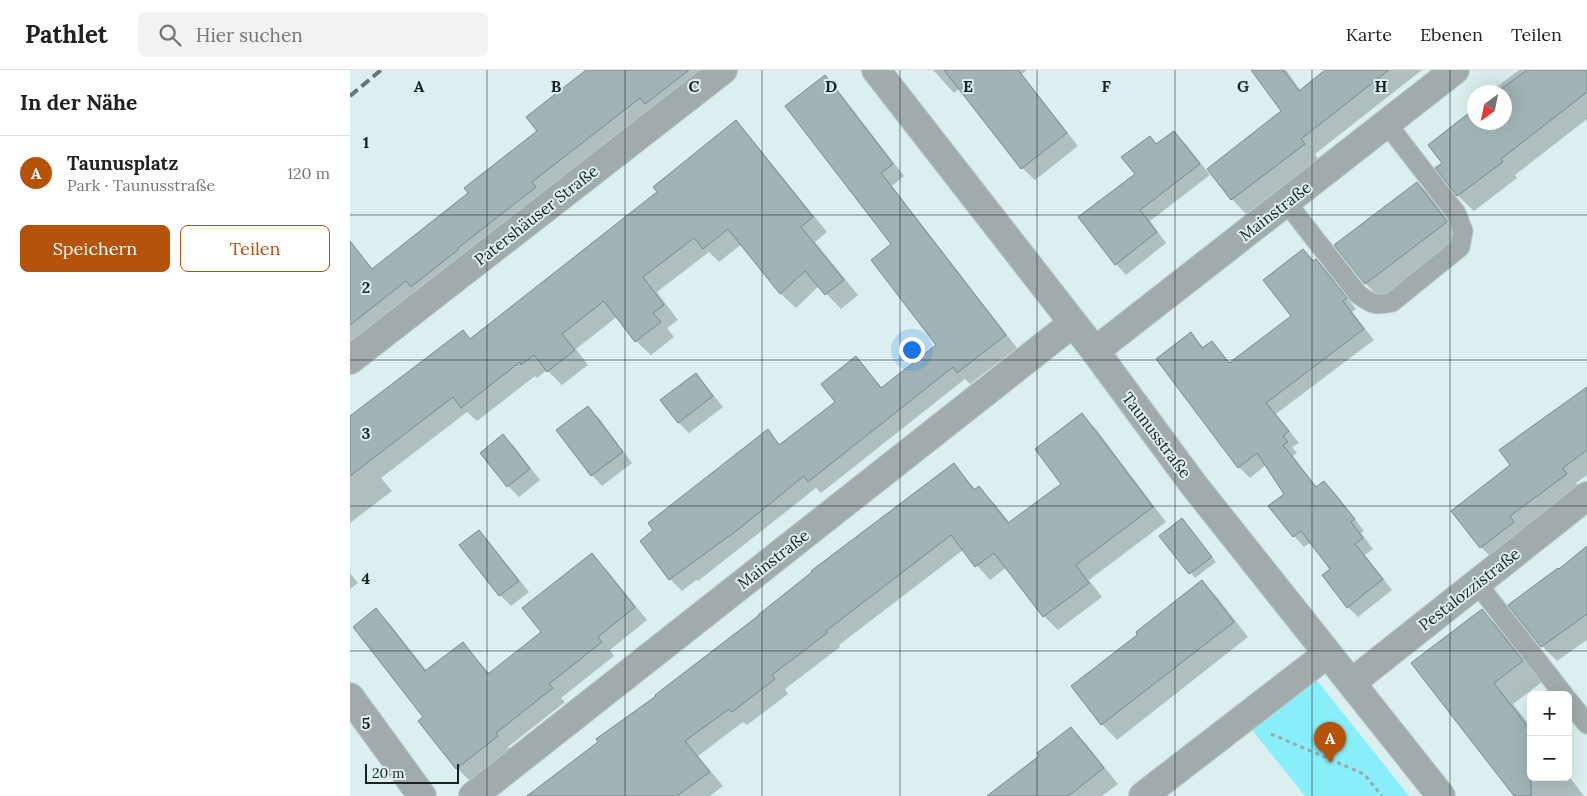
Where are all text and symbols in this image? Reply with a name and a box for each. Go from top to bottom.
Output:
search box [138,12,488,57]
text: Pathlet [25,19,108,50]
icon: search [156,21,184,49]
text: Hier suchen [196,23,303,47]
text: Karte [1346,23,1392,46]
text: Ebenen [1420,23,1483,46]
text: Teilen [1511,23,1562,46]
text: A [414,76,425,96]
text: B [551,76,562,96]
text: C [688,76,700,96]
text: D [825,76,837,96]
text: E [963,76,973,96]
text: F [1101,76,1111,96]
text: G [1237,76,1249,96]
text: H [1375,76,1388,96]
north arrow [1467,85,1512,130]
text: In der Nähe [20,89,137,116]
text: 1 [363,132,369,152]
text: Taunusplatz [67,151,178,175]
street label: Patershäuser Straße [470,160,602,269]
text: A [31,163,41,183]
text: 120 m [287,163,330,183]
text: Park · Taunusstraße [67,175,215,195]
street label: Mainstraße [1235,177,1315,245]
button: Speichern [20,225,170,272]
button: Teilen [180,225,330,272]
text: 2 [362,277,370,297]
your location [899,337,925,363]
street label: Taunusstraße [1118,388,1196,482]
text: 3 [362,423,371,443]
street label: Mainstraße [733,525,813,593]
street label: Pestalozzistraße [1414,543,1524,635]
text: 4 [362,568,371,588]
map controls [1527,691,1572,781]
button: + [1527,691,1572,736]
text: 5 [362,713,371,733]
pin: A [1314,722,1346,763]
button: − [1527,736,1572,781]
scale bar [365,761,459,784]
text: 20 m [372,764,404,782]

